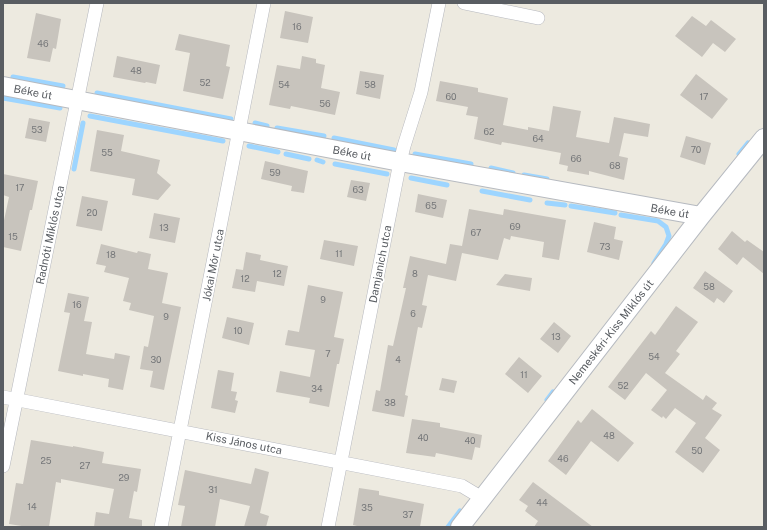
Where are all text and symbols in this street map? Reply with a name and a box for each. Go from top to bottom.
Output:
house number: 16 [292,21,302,32]
house number: 46 [37,38,49,49]
house number: 48 [130,65,142,76]
house number: 52 [199,77,211,88]
house number: 54 [278,79,290,90]
house number: 58 [364,79,376,90]
street label: Béke út [13,82,53,102]
house number: 60 [445,91,457,102]
house number: 17 [699,91,709,102]
house number: 56 [319,98,331,109]
house number: 53 [31,124,43,135]
house number: 62 [484,126,494,137]
house number: 64 [532,133,544,144]
street label: Béke út [332,143,372,163]
house number: 70 [691,144,702,155]
house number: 55 [101,147,113,158]
house number: 66 [570,153,582,164]
house number: 68 [609,160,621,171]
house number: 59 [269,167,281,178]
house number: 17 [15,182,25,193]
house number: 63 [352,184,364,195]
street label: Radnóti Miklós utca [34,185,66,285]
house number: 65 [425,200,437,211]
street label: Béke út [650,202,690,220]
house number: 20 [87,207,98,218]
house number: 69 [509,221,521,232]
house number: 13 [159,222,169,233]
street label: Damjanich utca [367,224,393,304]
house number: 67 [471,227,481,238]
street label: Jókai Mór utca [200,228,226,302]
house number: 15 [8,231,18,242]
house number: 73 [600,241,611,252]
house number: 11 [335,248,343,259]
house number: 18 [106,249,116,260]
house number: 12 [272,268,282,279]
house number: 8 [412,268,418,279]
house number: 12 [240,273,250,284]
street label: Nemeskéri-Kiss Miklós út [566,277,656,387]
house number: 58 [703,281,715,292]
house number: 9 [320,294,326,305]
house number: 16 [72,299,82,310]
house number: 6 [410,308,416,319]
house number: 9 [163,311,169,322]
house number: 10 [233,325,243,336]
house number: 13 [551,331,561,342]
house number: 7 [325,348,331,359]
house number: 54 [648,351,660,362]
house number: 30 [150,354,162,365]
house number: 4 [395,354,401,365]
house number: 11 [520,369,528,380]
house number: 52 [617,380,629,391]
house number: 34 [311,383,323,394]
house number: 38 [384,397,396,408]
street label: Kiss János utca [205,430,283,456]
house number: 48 [603,430,615,441]
house number: 40 [417,432,429,443]
house number: 40 [464,435,476,446]
house number: 50 [691,445,703,456]
house number: 46 [557,453,569,464]
house number: 25 [40,455,52,466]
house number: 27 [80,460,90,471]
house number: 29 [119,472,130,483]
house number: 31 [208,484,218,495]
house number: 44 [536,497,548,508]
house number: 14 [27,501,37,512]
house number: 35 [361,502,373,513]
house number: 37 [403,509,413,520]

